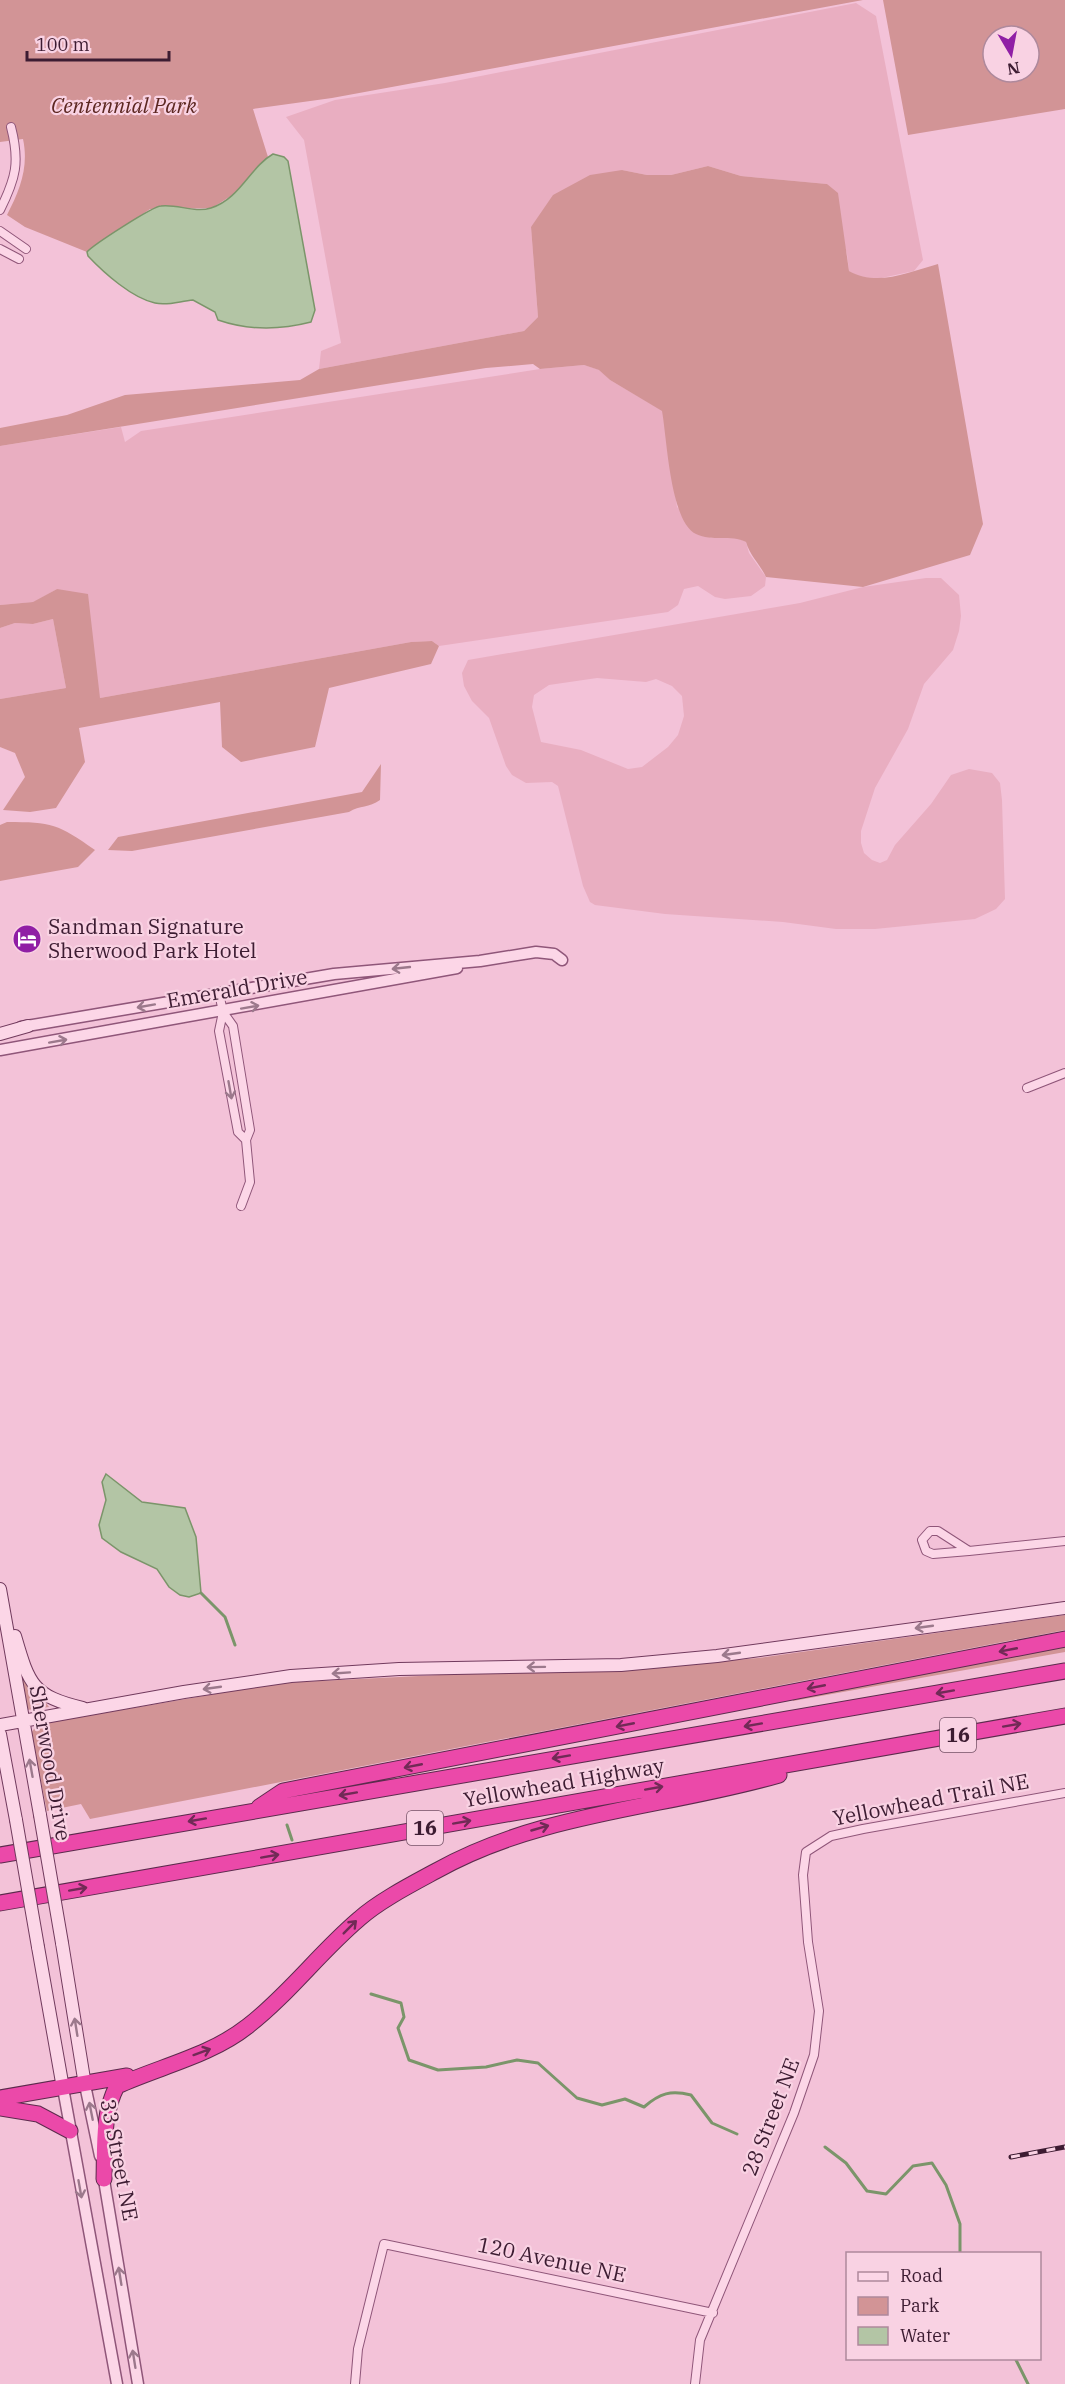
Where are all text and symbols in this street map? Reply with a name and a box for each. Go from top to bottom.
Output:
scale bar [27,24,170,62]
north arrow [981,24,1041,84]
text: 100 m [36,33,90,56]
text: N [1006,58,1022,80]
park label: Centennial Park [51,91,198,119]
place label: Sandman Signature Sherwood Park Hotel [48,912,257,964]
hotel icon: Sandman Signature Sherwood Park Hotel [11,923,43,955]
street label: Emerald Drive [164,962,309,1014]
one-way arrow [391,963,411,974]
one-way arrow [137,1000,156,1011]
one-way arrow [239,1001,259,1012]
one-way arrow [47,1035,67,1046]
one-way arrow [225,1080,236,1099]
one-way arrow [914,1622,934,1633]
one-way arrow [998,1645,1018,1656]
one-way arrow [721,1649,741,1660]
one-way arrow [527,1661,547,1673]
one-way arrow [332,1667,352,1678]
one-way arrow [202,1682,222,1693]
one-way arrow [807,1682,826,1693]
street label: Sherwood Drive [24,1683,78,1843]
one-way arrow [936,1687,956,1698]
road number: 16 [940,1718,976,1752]
one-way arrow [744,1719,763,1730]
one-way arrow [615,1720,635,1731]
one-way arrow [1002,1720,1021,1731]
street label: Yellowhead Highway [461,1750,667,1813]
one-way arrow [551,1752,571,1763]
one-way arrow [26,1759,37,1778]
one-way arrow [403,1761,423,1772]
street label: Yellowhead Trail NE [830,1766,1031,1832]
one-way arrow [644,1782,664,1793]
one-way arrow [339,1789,358,1800]
road number: 16 [407,1811,443,1845]
one-way arrow [187,1815,207,1826]
one-way arrow [452,1816,472,1827]
one-way arrow [530,1822,549,1833]
one-way arrow [260,1850,280,1861]
one-way arrow [68,1884,88,1895]
one-way arrow [343,1920,357,1935]
one-way arrow [70,2018,81,2037]
one-way arrow [193,2046,211,2057]
street label: 28 Street NE [735,2054,805,2179]
street label: 33 Street NE [94,2096,146,2223]
one-way arrow [85,2102,96,2122]
one-way arrow [75,2178,86,2198]
street label: 120 Avenue NE [475,2230,629,2288]
legend [846,2252,1041,2360]
text: Road [900,2264,943,2287]
one-way arrow [115,2267,126,2287]
text: Park [900,2294,940,2317]
text: Water [900,2324,950,2347]
one-way arrow [128,2350,139,2369]

